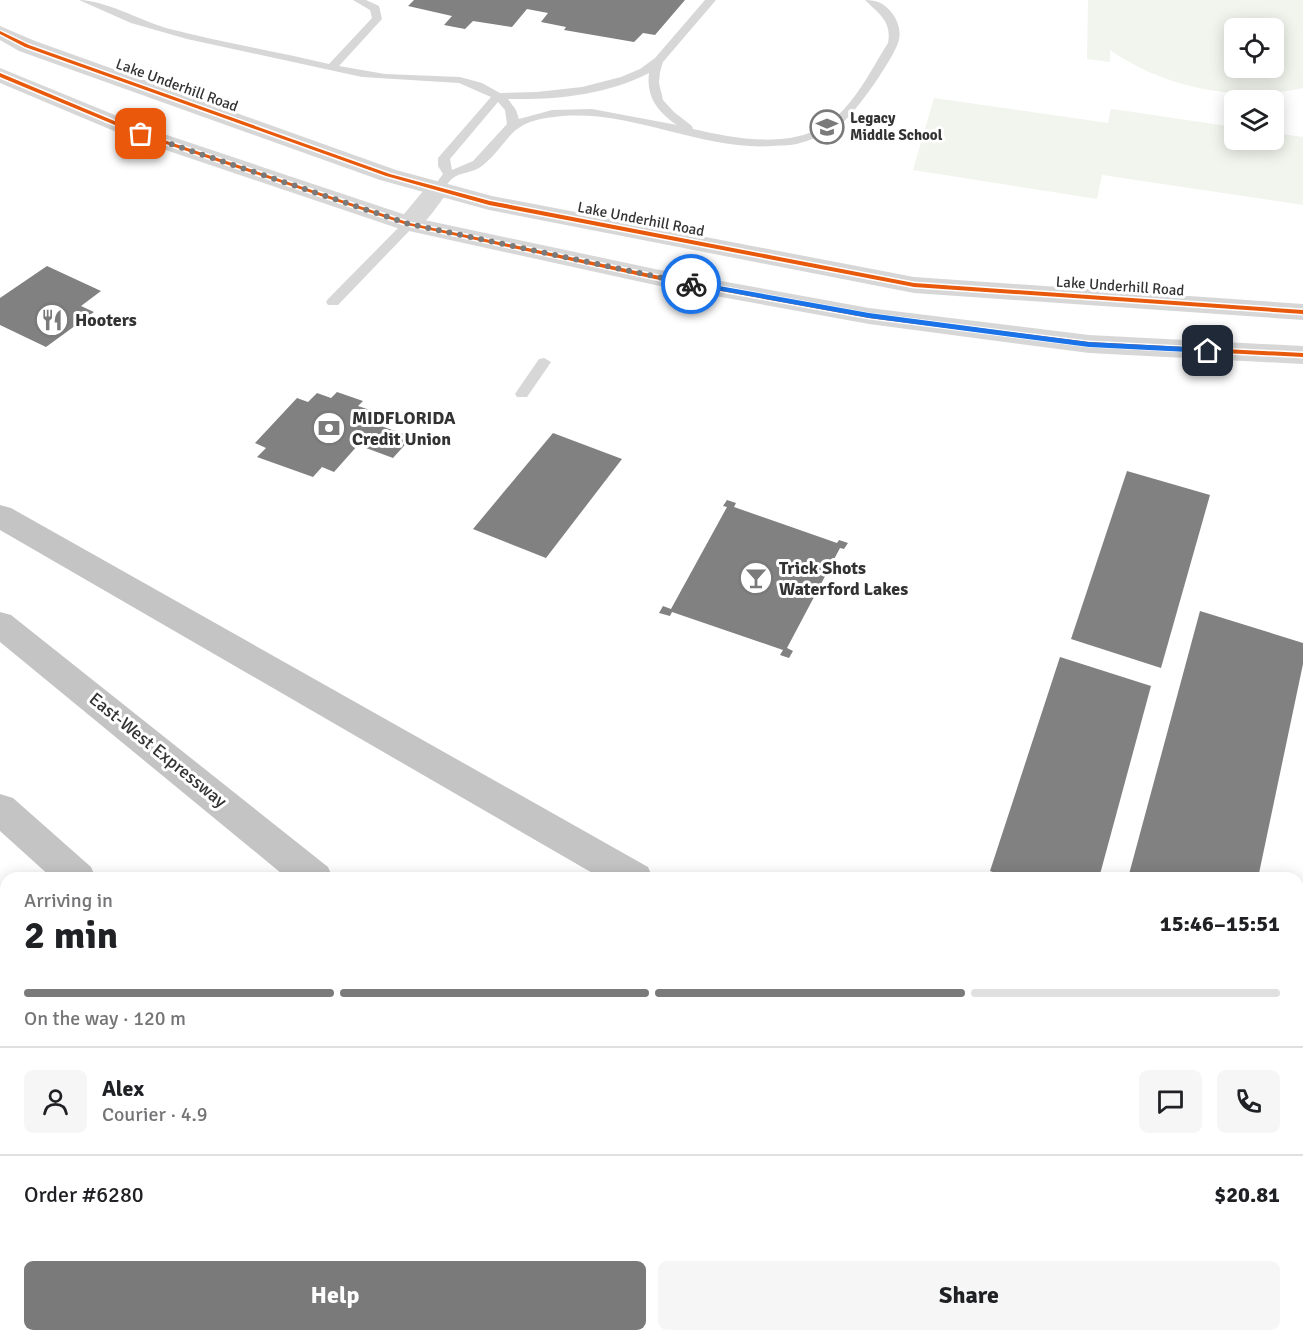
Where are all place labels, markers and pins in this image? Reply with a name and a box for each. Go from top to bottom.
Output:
pin [115,108,166,159]
school or university icon: Legacy Middle School [809,109,845,145]
place label: Legacy Middle School [850,109,943,144]
restaurant icon: Hooters [34,302,70,338]
place label: Hooters [75,309,137,331]
pin [1182,325,1233,376]
place label: MIDFLORIDA Credit Union [352,407,456,450]
bank icon: MIDFLORIDA Credit Union [311,410,347,446]
place label: Trick Shots Waterford Lakes [779,557,908,600]
bar icon: Trick Shots Waterford Lakes [738,560,774,596]

